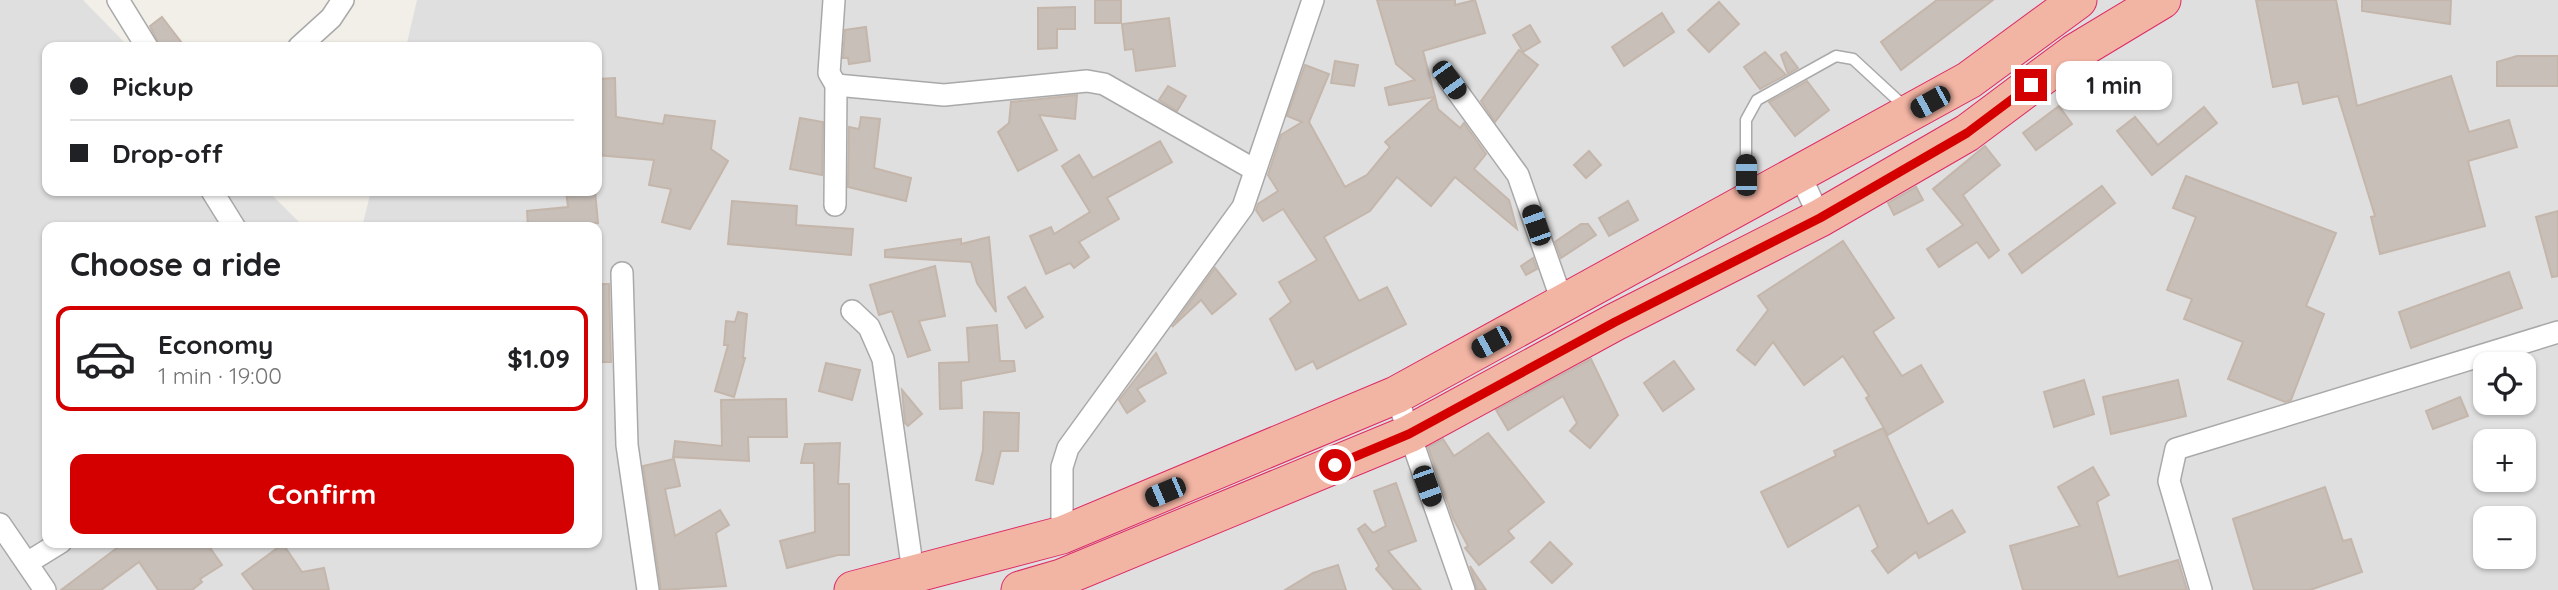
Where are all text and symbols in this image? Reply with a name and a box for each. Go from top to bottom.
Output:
car [1429,57,1470,103]
callout: 1 min [2056,60,2171,110]
route end [2015,69,2047,101]
text: Pickup [112,70,194,103]
text: 1 min [2086,71,2142,100]
car [1907,83,1954,121]
text: Drop-off [112,137,223,170]
car [1736,154,1757,196]
car [1520,202,1553,248]
text: Choose a ride [70,244,282,284]
car [1468,323,1515,361]
icon: car [74,327,137,390]
text: Economy [158,328,273,361]
text: $1.09 [507,342,570,375]
map controls [2473,352,2536,569]
button: locate [2473,352,2536,415]
text: 1 min · 19:00 [158,361,282,390]
button: + [2473,429,2536,492]
route start [1319,449,1351,481]
button: Confirm [70,454,574,534]
car [1410,463,1445,509]
car [1142,474,1189,510]
button: − [2473,506,2536,569]

